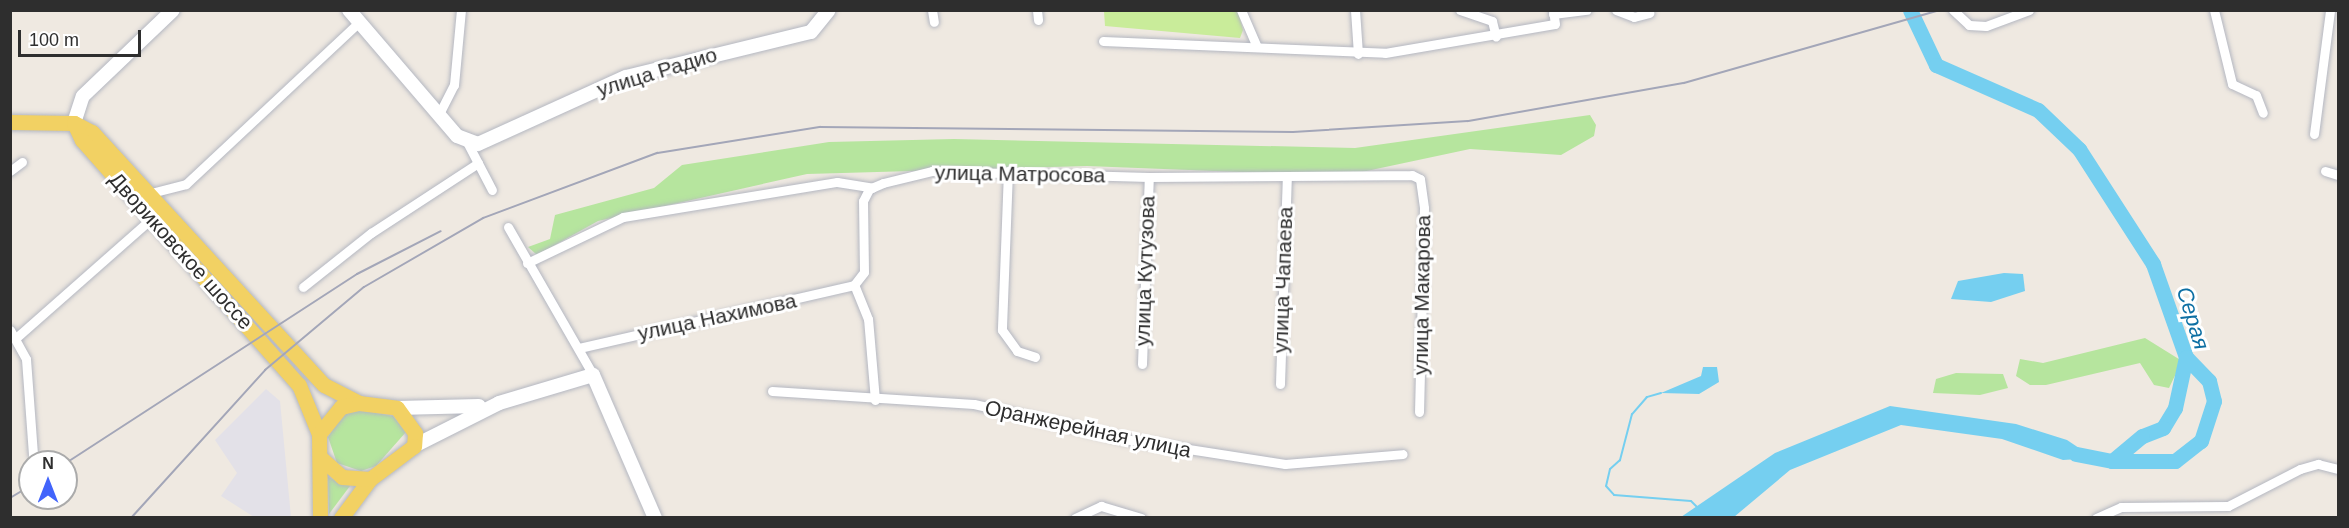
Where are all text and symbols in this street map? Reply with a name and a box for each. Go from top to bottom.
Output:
scale bar [21,18,144,56]
text: 100 m [29,30,79,50]
street label: улица Радио [594,42,720,102]
street label: улица Матросова [935,160,1105,188]
street label: Двориковское шоссе [104,167,258,335]
street label: улица Кутузова [1130,195,1160,347]
street label: улица Чапаева [1268,206,1298,354]
street label: улица Макарова [1408,215,1436,375]
water label: Серая [2171,283,2215,353]
street label: улица Нахимова [635,288,799,346]
street label: Оранжерейная улица [983,395,1193,463]
north arrow [18,450,78,510]
text: N [42,455,54,472]

